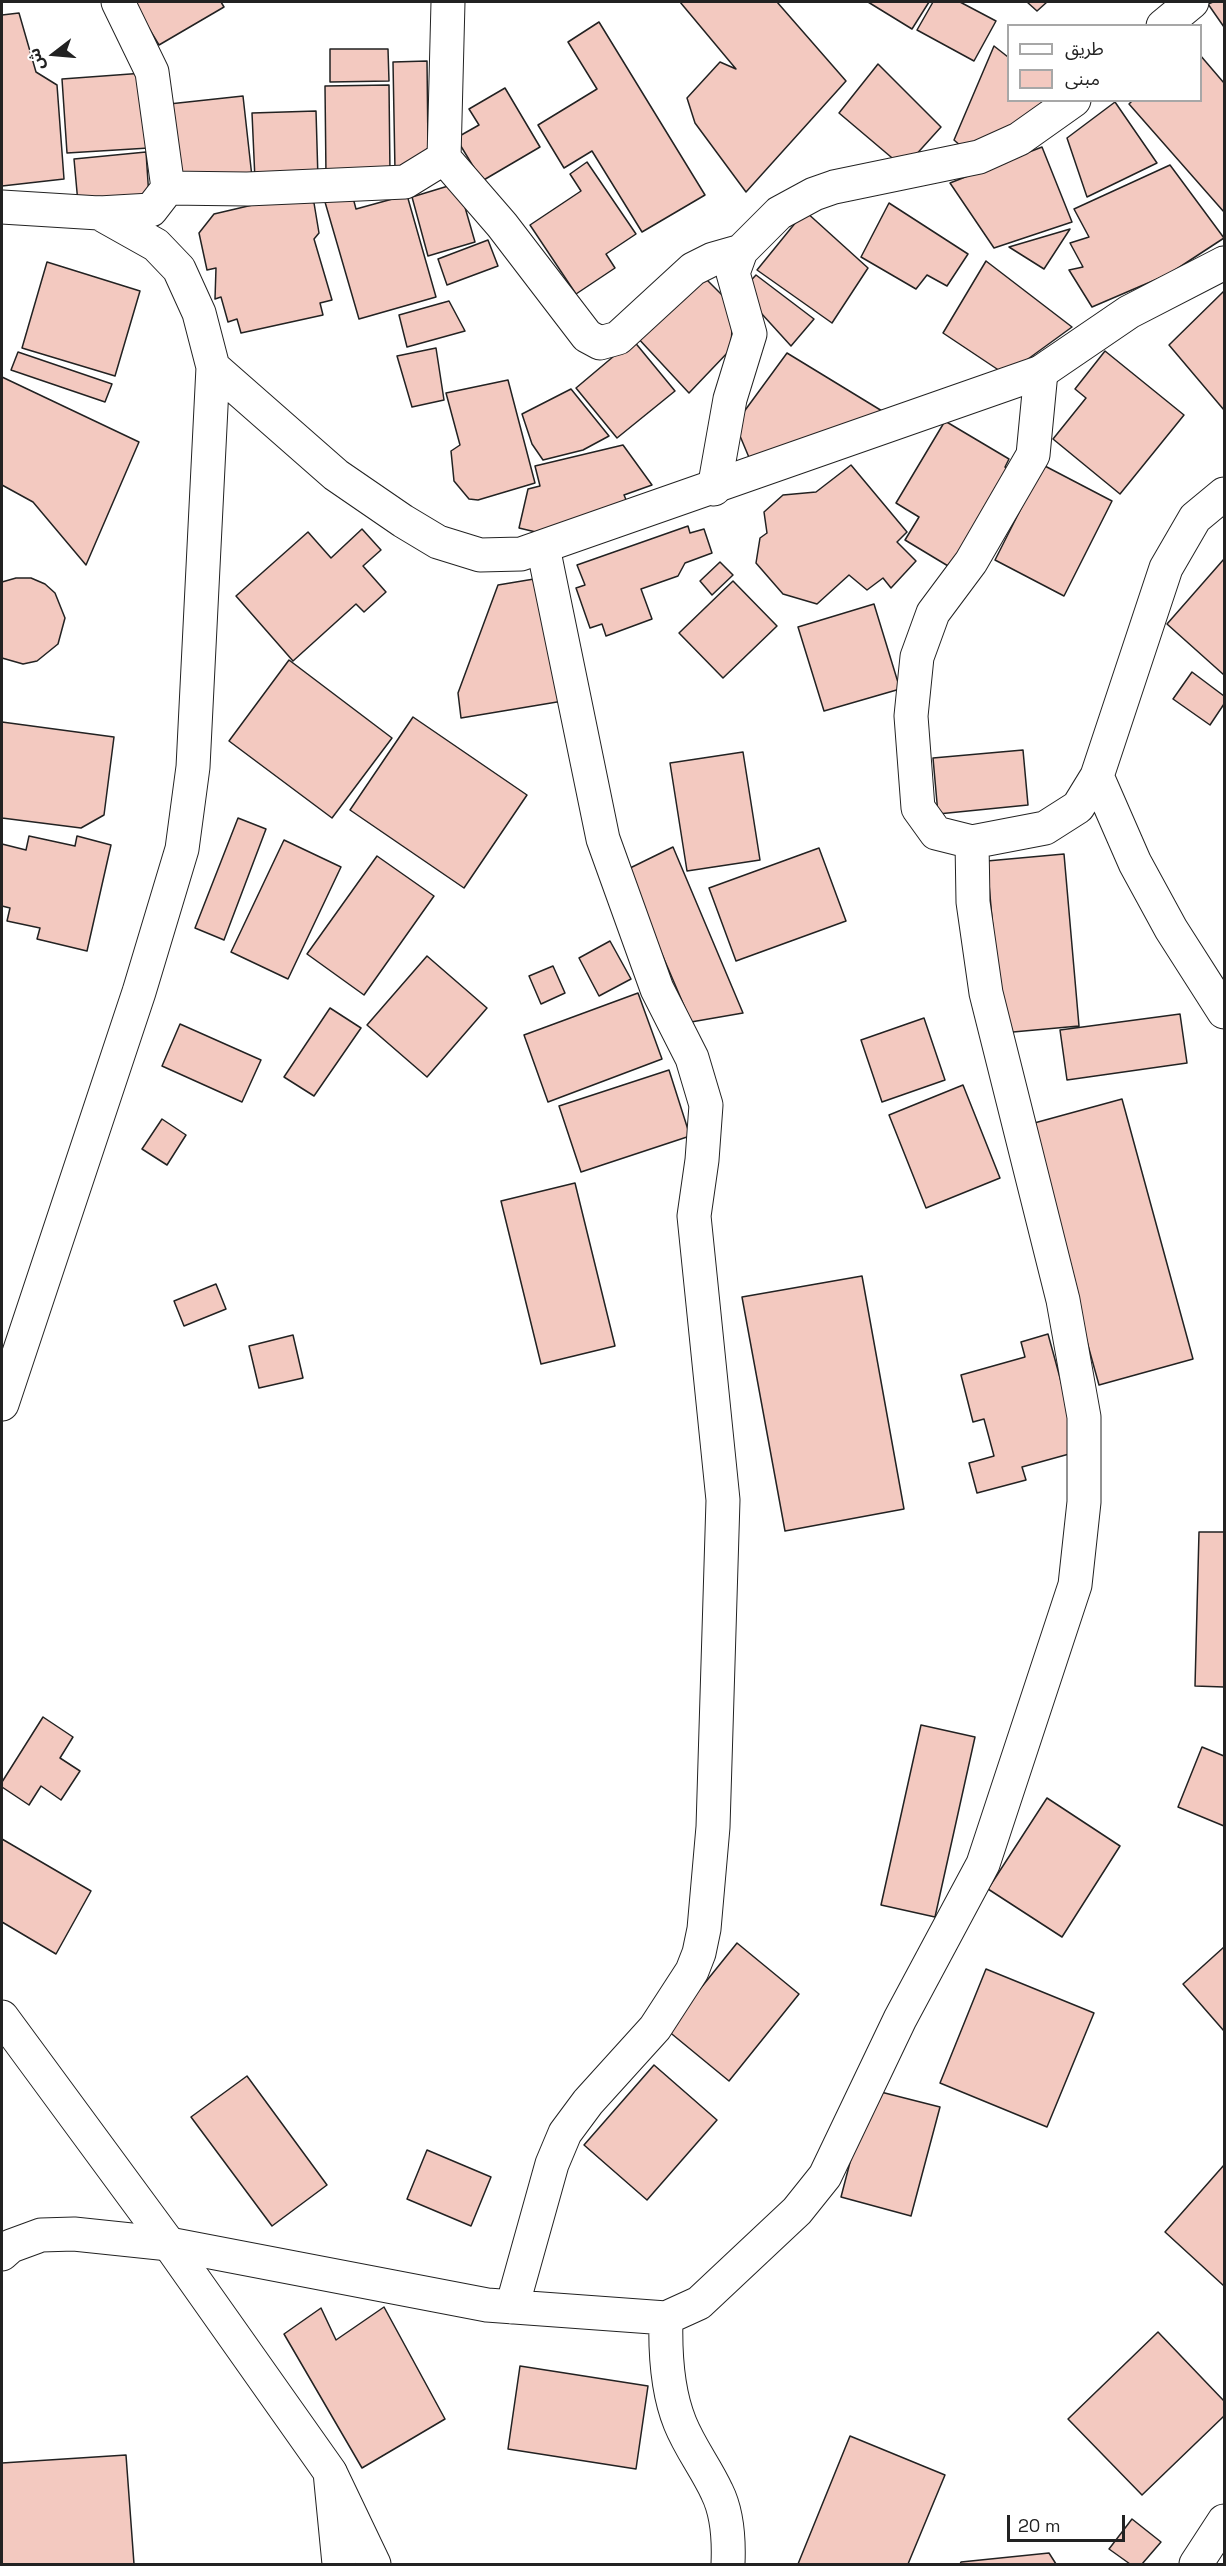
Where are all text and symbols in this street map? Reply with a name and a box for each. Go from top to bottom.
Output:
north arrow [24,24,84,84]
legend [1007,24,1202,102]
text: طريق [1065,37,1104,60]
text: ش [23,46,49,73]
text: مبنى [1065,67,1100,90]
scale bar [1010,2503,1128,2541]
text: 20 m [1018,2514,1061,2537]

